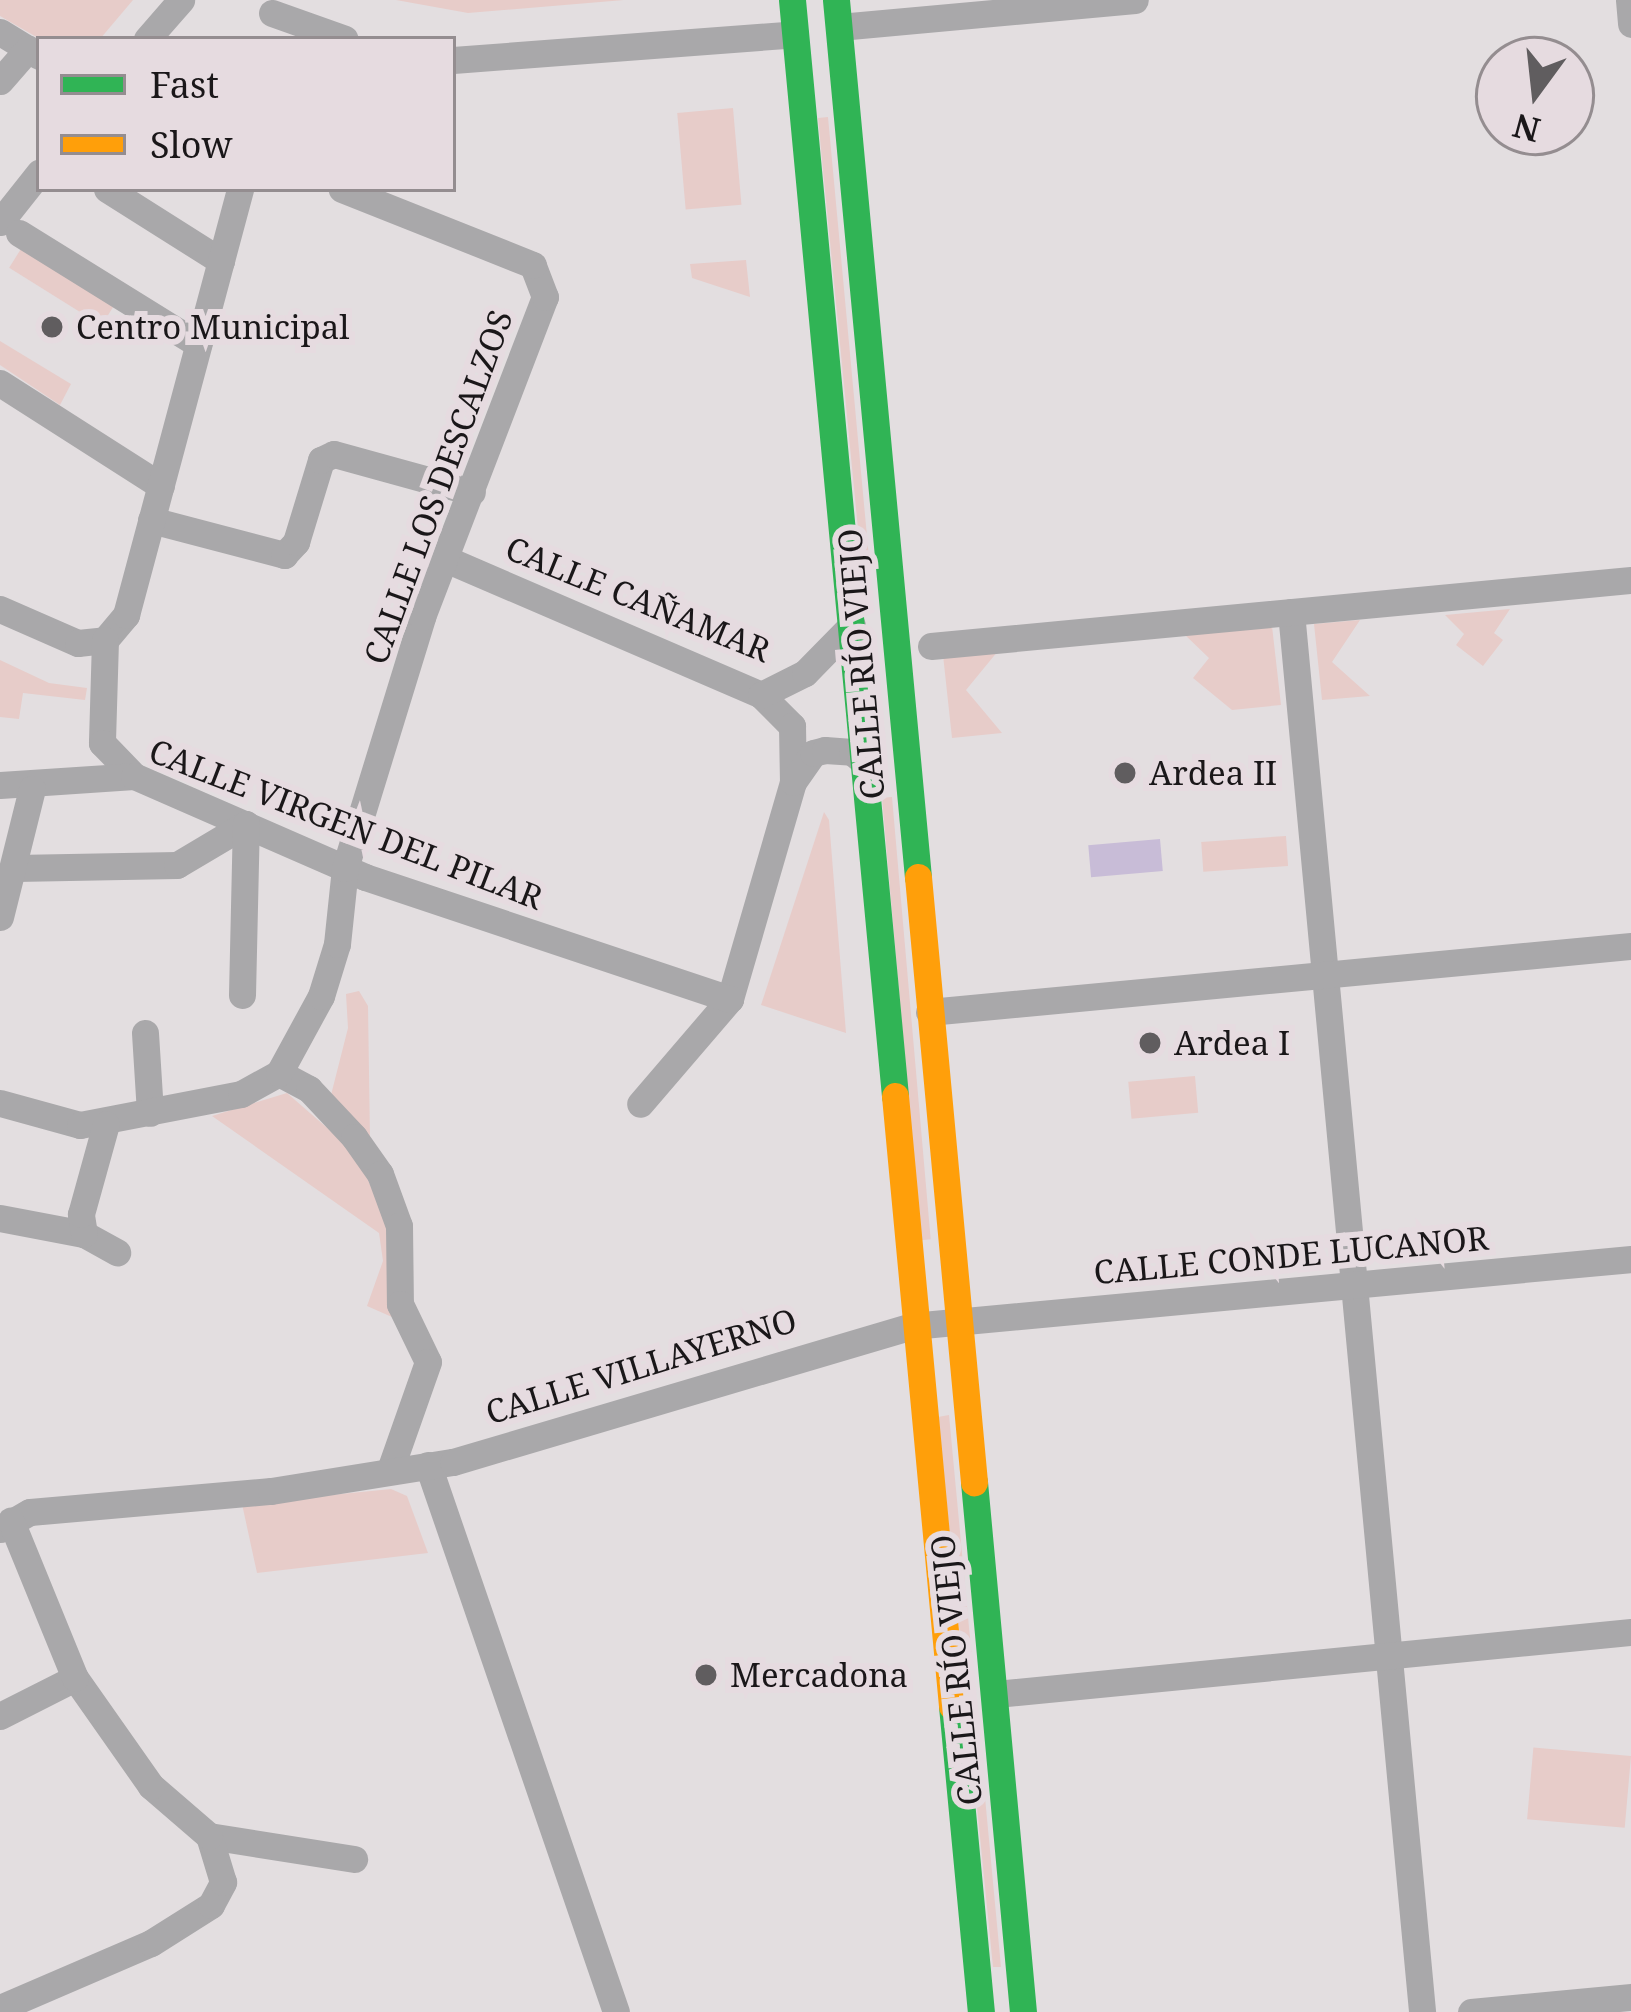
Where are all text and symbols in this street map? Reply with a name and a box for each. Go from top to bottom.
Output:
legend [36,36,456,192]
north arrow [1475,36,1595,156]
text: Fast [150,60,219,109]
text: N [1508,103,1545,153]
text: Slow [150,120,233,169]
street label: CALLE LOS DESCALZOS [355,305,521,669]
place label: Centro Municipal [76,307,350,347]
marker: Centro Municipal [39,314,65,340]
street label: CALLE RÍO VIEJO [829,527,893,801]
street label: CALLE CAÑAMAR [500,528,776,670]
street label: CALLE VIRGEN DEL PILAR [144,731,548,917]
place label: Ardea II [1149,753,1277,793]
marker: Ardea II [1112,760,1138,786]
place label: Ardea I [1174,1023,1290,1063]
marker: Ardea I [1137,1030,1163,1056]
street label: CALLE CONDE LUCANOR [1092,1218,1490,1292]
street label: CALLE VILLAYERNO [481,1300,801,1432]
street label: CALLE RÍO VIEJO [922,1533,990,1807]
place label: Mercadona [730,1655,908,1695]
marker: Mercadona [693,1662,719,1688]

